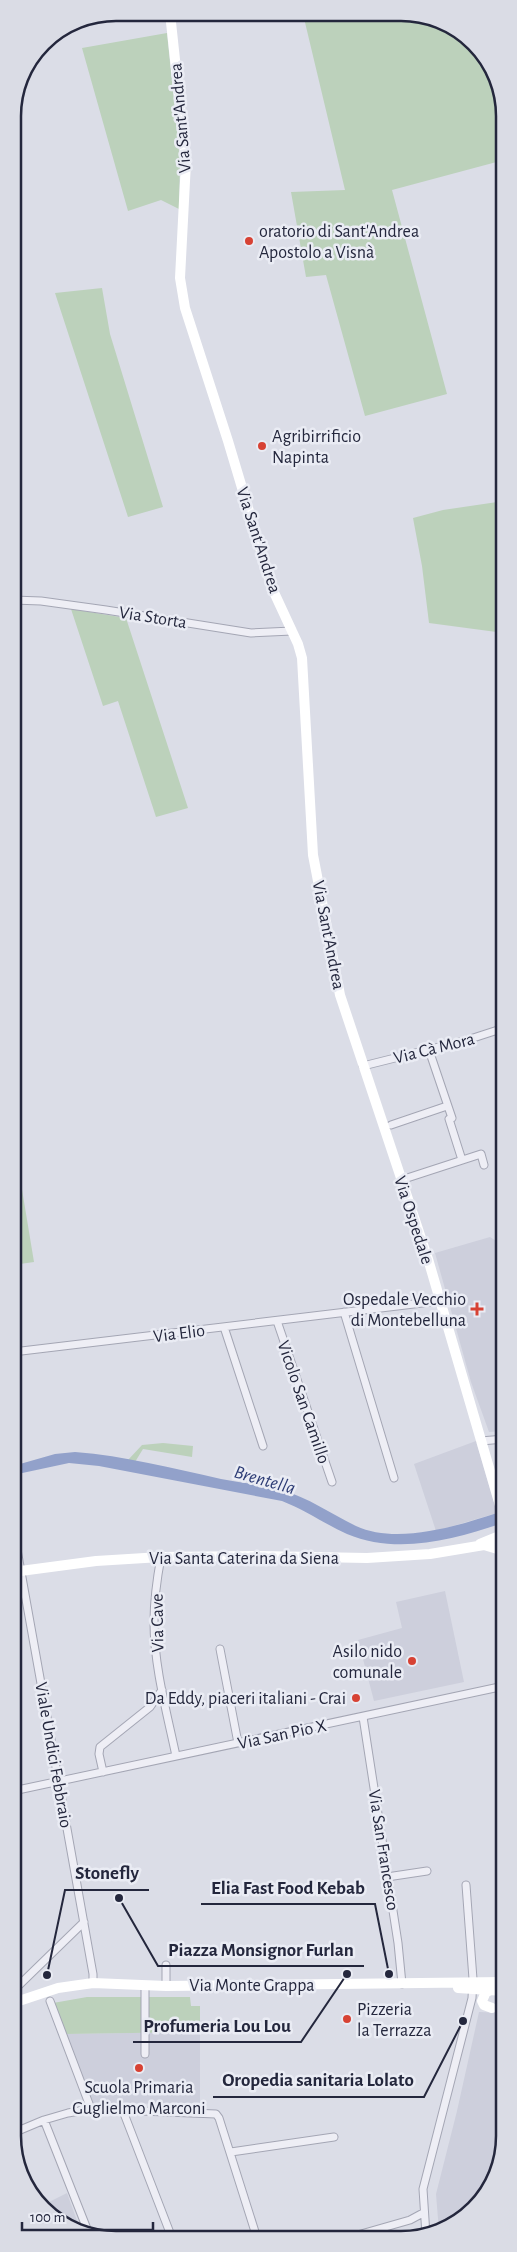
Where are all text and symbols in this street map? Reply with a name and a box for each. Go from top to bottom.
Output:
street label: Via Sant'Andrea [167,62,195,174]
place label: oratorio di Sant'Andrea Apostolo a Visnà [259,223,419,262]
marker: oratorio di Sant'Andrea Apostolo a Visnà [243,235,255,247]
place label: Agribirrificio Napinta [272,428,361,467]
marker: Agribirrificio Napinta [256,440,268,452]
street label: Via Sant'Andrea [232,485,284,596]
street label: Via Storta [118,604,188,632]
street label: Via Sant'Andrea [309,879,347,991]
street label: Via Cà Mora [392,1030,477,1068]
street label: Via Ospedale [390,1174,436,1267]
place label: Ospedale Vecchio di Montebelluna [343,1291,466,1330]
marker: Ospedale Vecchio di Montebelluna [470,1302,484,1316]
street label: Via Elio [152,1322,206,1346]
street label: Vicolo San Camillo [274,1338,333,1466]
water label: Brentella [232,1463,297,1498]
street label: Via Santa Caterina da Siena [149,1550,339,1568]
street label: Via Cave [148,1593,168,1653]
place label: Asilo nido comunale [333,1643,402,1682]
marker: Asilo nido comunale [406,1655,418,1667]
street label: Viale Undici Febbraio [31,1681,75,1830]
place label: Da Eddy, piaceri italiani - Crai [145,1690,346,1708]
marker: Da Eddy, piaceri italiani - Crai [350,1692,362,1704]
street label: Via San Pio X [236,1717,329,1753]
street label: Via San Francesco [365,1788,401,1912]
callout: Stonefly [65,1856,149,1890]
text: Stonefly [75,1864,140,1883]
callout: Elia Fast Food Kebab [201,1870,375,1904]
text: Elia Fast Food Kebab [211,1879,365,1898]
callout: Piazza Monsignor Furlan [158,1932,364,1966]
text: Piazza Monsignor Furlan [168,1941,354,1960]
street label: Via Monte Grappa [189,1977,315,1995]
place label: Pizzeria la Terrazza [357,2001,432,2040]
callout: Profumeria Lou Lou [133,2008,301,2042]
marker: Pizzeria la Terrazza [341,2013,353,2025]
text: Profumeria Lou Lou [143,2017,291,2036]
marker: Scuola Primaria Guglielmo Marconi [133,2062,145,2074]
callout: Oropedia sanitaria Lolato [213,2063,424,2097]
text: Oropedia sanitaria Lolato [222,2071,414,2090]
place label: Scuola Primaria Guglielmo Marconi [72,2079,206,2118]
scale bar [22,2200,154,2232]
text: 100 m [30,2210,65,2225]

